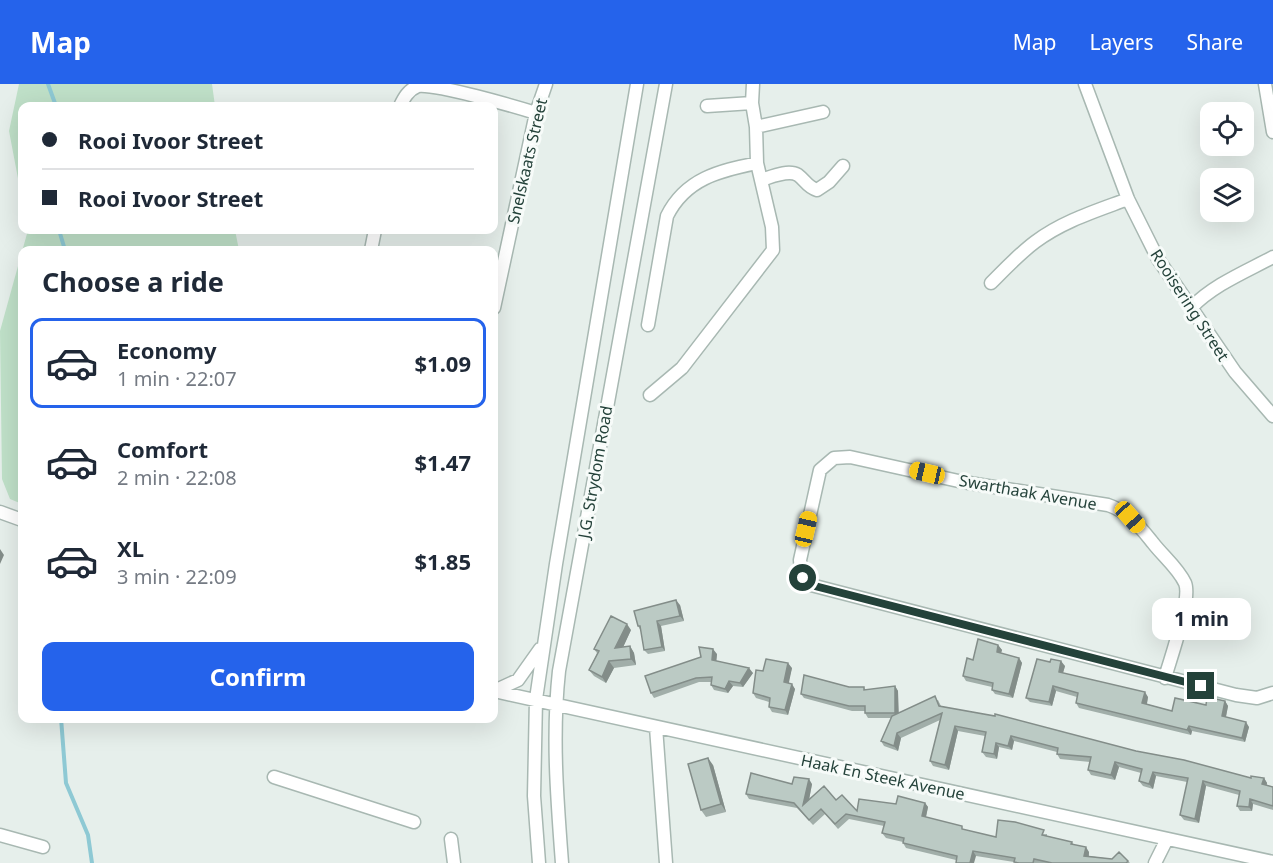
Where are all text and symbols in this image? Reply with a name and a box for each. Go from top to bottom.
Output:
text: Map [30,23,91,61]
text: Map [1013,28,1057,56]
text: Layers [1090,28,1154,56]
text: Share [1187,28,1243,56]
street label: Snelskaats Street [502,96,552,226]
map controls [1200,102,1254,222]
button: locate [1200,102,1254,156]
text: Rooi Ivoor Street [78,125,263,155]
button: layers [1200,168,1254,222]
text: Rooi Ivoor Street [78,183,263,213]
street label: Rooisering Street [1146,245,1235,365]
text: Choose a ride [42,263,224,300]
text: Economy [117,335,216,365]
icon: car [45,336,99,390]
text: $1.09 [414,348,471,378]
text: 1 min · 22:07 [117,365,237,392]
street label: J.G. Strydom Road [572,404,617,542]
text: Comfort [117,434,208,464]
icon: car [45,435,99,489]
text: $1.47 [414,447,471,477]
car [907,460,947,486]
text: 2 min · 22:08 [117,464,237,491]
street label: Swarthaak Avenue [957,469,1099,515]
car [1111,498,1149,536]
car [793,509,819,549]
text: XL [117,533,144,563]
icon: car [45,534,99,588]
text: $1.85 [414,546,471,576]
text: 3 min · 22:09 [117,563,237,590]
route start [789,564,816,591]
callout: 1 min [1152,599,1250,641]
text: 1 min [1174,605,1229,632]
button: Confirm [42,642,474,711]
route end [1187,672,1214,699]
street label: Haak En Steek Avenue [799,749,967,805]

